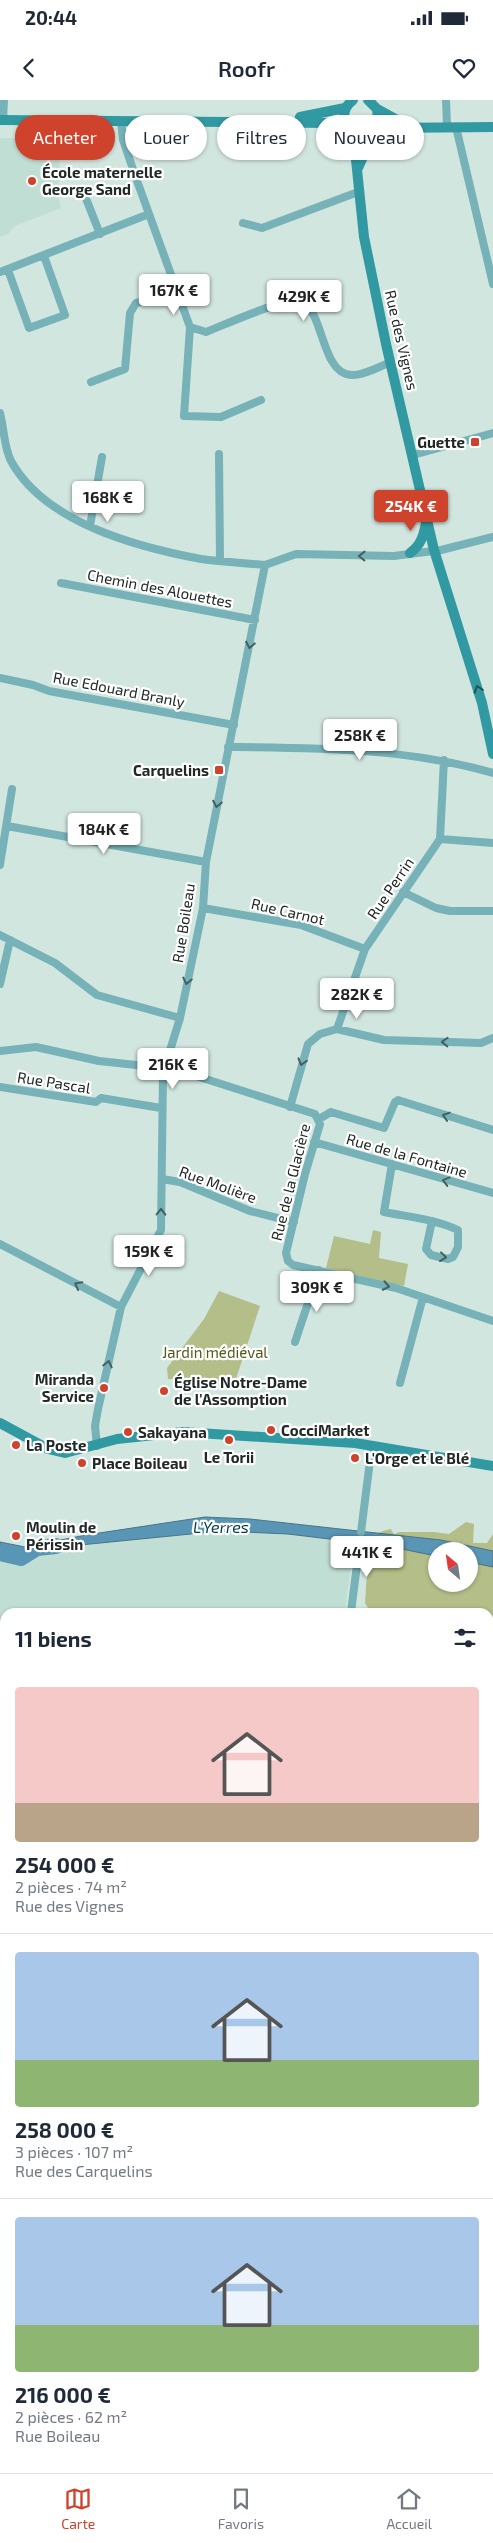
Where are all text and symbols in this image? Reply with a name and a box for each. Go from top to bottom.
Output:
text: 20:44 [25,6,77,29]
icon: back [15,54,43,82]
icon: heart [450,54,478,82]
text: Roofr [218,55,275,81]
chip: Acheter [15,115,115,160]
chip: Louer [125,115,207,160]
chip: Filtres [217,115,306,160]
chip: Nouveau [316,115,424,160]
place label: École maternelle George Sand [42,162,162,198]
marker: École maternelle George Sand [26,175,38,187]
pin: 167K € [133,274,215,316]
text: 167K € [150,280,198,299]
pin: 429K € [263,280,345,322]
text: 429K € [278,286,330,305]
street label: Rue des Vignes [382,288,422,392]
place label: Guette [417,433,465,451]
marker: Guette [469,436,481,448]
pin: 168K € [67,480,149,523]
text: 168K € [83,487,133,506]
pin: 254K € [370,490,452,532]
text: 254K € [385,496,437,515]
one-way arrow [358,550,366,561]
street label: Chemin des Alouettes [86,565,234,611]
one-way arrow [245,641,256,649]
street label: Rue Edouard Branly [52,667,186,711]
one-way arrow [474,686,484,694]
pin: 258K € [319,718,401,761]
text: 258K € [334,725,386,744]
place label: Carquelins [133,761,209,779]
marker: Carquelins [213,764,225,776]
one-way arrow [212,800,223,809]
pin: 184K € [63,812,145,855]
text: 184K € [79,819,129,838]
street label: Rue Perrin [363,854,417,922]
street label: Rue Boileau [168,882,198,964]
street label: Rue Carnot [249,894,327,928]
one-way arrow [183,977,193,986]
pin: 282K € [316,978,398,1020]
text: 282K € [331,984,383,1003]
one-way arrow [441,1037,448,1047]
pin: 216K € [132,1048,214,1090]
text: 216K € [148,1054,198,1073]
one-way arrow [298,1058,308,1066]
street label: Rue Pascal [16,1067,92,1097]
one-way arrow [443,1112,451,1122]
street label: Rue de la Glacière [267,1121,313,1243]
street label: Rue de la Fontaine [345,1129,469,1181]
street label: Rue Molière [177,1162,259,1206]
one-way arrow [442,1176,450,1186]
one-way arrow [156,1208,166,1216]
pin: 159K € [108,1234,190,1277]
text: 159K € [125,1241,173,1260]
one-way arrow [439,1251,447,1262]
pin: 309K € [276,1270,358,1313]
text: 309K € [291,1277,343,1296]
one-way arrow [381,1280,390,1290]
one-way arrow [74,1281,83,1291]
park label: Jardin médiéval [162,1343,268,1361]
one-way arrow [102,1359,113,1368]
place label: Miranda Service [35,1370,94,1405]
place label: Église Notre-Dame de l'Assomption [174,1372,307,1408]
marker: Miranda Service [98,1382,110,1394]
marker: Église Notre-Dame de l'Assomption [158,1385,170,1397]
place label: CocciMarket [281,1421,369,1439]
place label: Sakayana [138,1423,207,1442]
marker: CocciMarket [265,1424,277,1436]
marker: Sakayana [122,1426,134,1438]
marker: Le Torii [223,1434,235,1446]
place label: La Poste [26,1436,86,1454]
marker: La Poste [10,1439,22,1451]
place label: Le Torii [204,1448,254,1466]
place label: L'Orge et le Blé [365,1449,469,1467]
marker: L'Orge et le Blé [349,1452,361,1464]
place label: Place Boileau [92,1454,187,1472]
marker: Place Boileau [76,1457,88,1469]
water label: L'Yerres [193,1517,249,1536]
place label: Moulin de Périssin [26,1518,96,1553]
marker: Moulin de Périssin [10,1530,22,1542]
pin: 441K € [326,1536,408,1578]
text: 441K € [341,1542,393,1561]
north arrow [428,1542,478,1592]
map controls [428,1542,478,1592]
icon: filters [451,1624,479,1652]
text: 11 biens [15,1626,92,1651]
icon: home [202,1719,292,1809]
text: 254 000 € [15,1852,114,1877]
text: 2 pièces · 74 m² [15,1877,127,1896]
text: Rue des Vignes [15,1896,124,1915]
icon: home [202,1985,292,2075]
text: 258 000 € [15,2117,114,2142]
text: 3 pièces · 107 m² [15,2142,133,2161]
text: Rue des Carquelins [15,2161,153,2180]
icon: home [202,2250,292,2340]
text: 216 000 € [15,2382,111,2407]
text: 2 pièces · 62 m² [15,2407,127,2426]
text: Rue Boileau [15,2426,100,2445]
tab: Carte [61,2485,95,2532]
tab: Favoris [218,2485,264,2532]
tab: Accueil [386,2485,432,2532]

